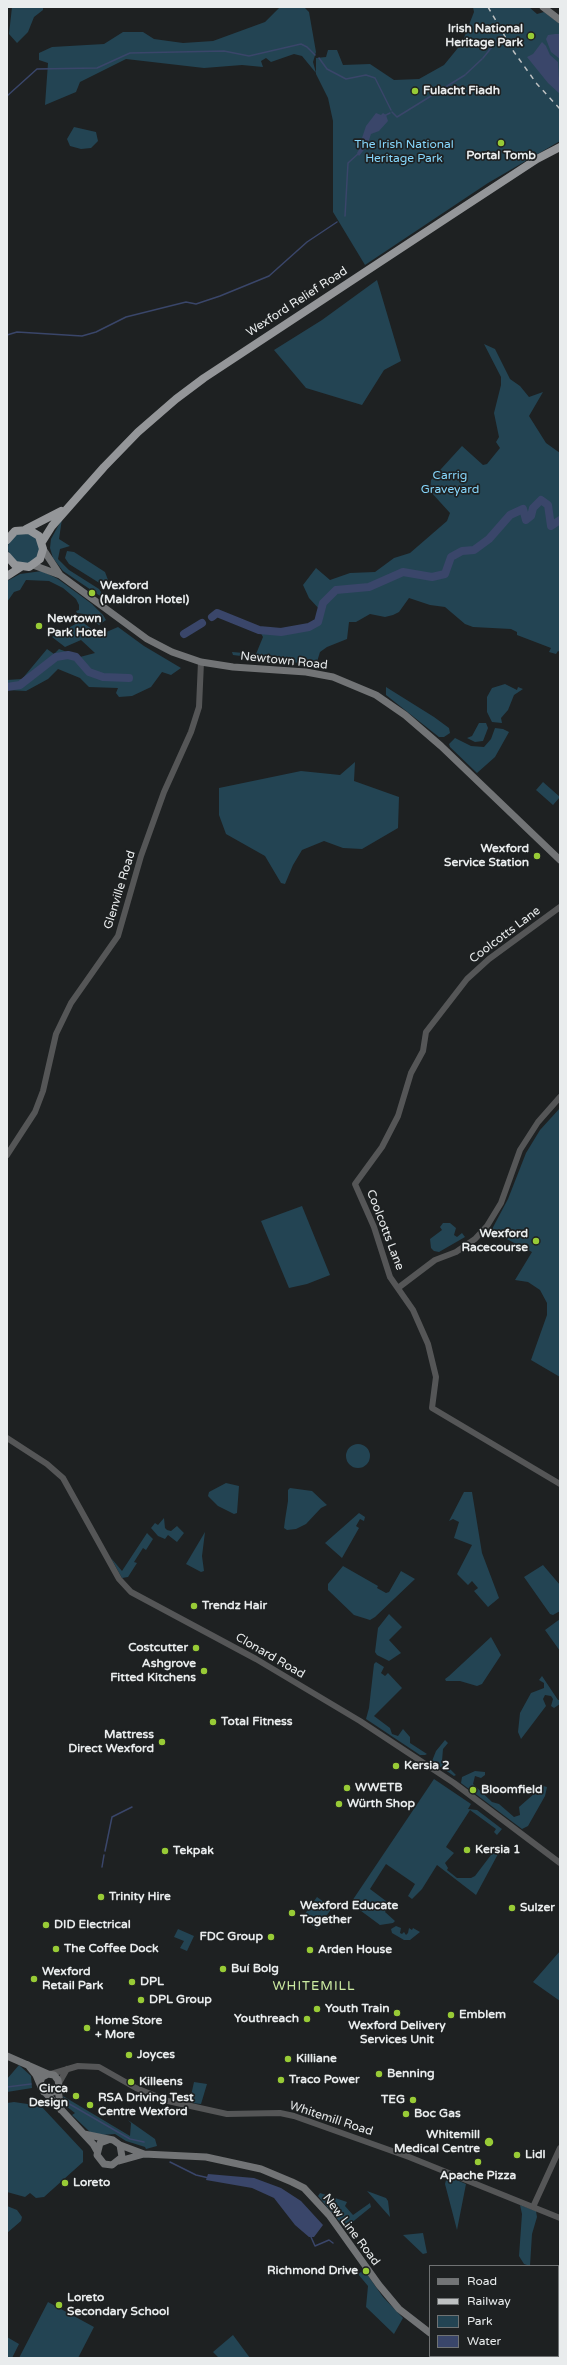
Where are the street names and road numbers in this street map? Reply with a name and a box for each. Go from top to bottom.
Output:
street label: Wexford Relief Road [244,264,350,340]
street label: Newtown Road [240,649,328,673]
street label: Glenville Road [101,849,139,931]
street label: Coolcotts Lane [467,904,543,966]
street label: Coolcotts Lane [363,1188,407,1272]
street label: Clonard Road [233,1630,307,1682]
street label: Whitemill Road [287,2099,375,2139]
street label: New Line Road [319,2191,383,2269]

